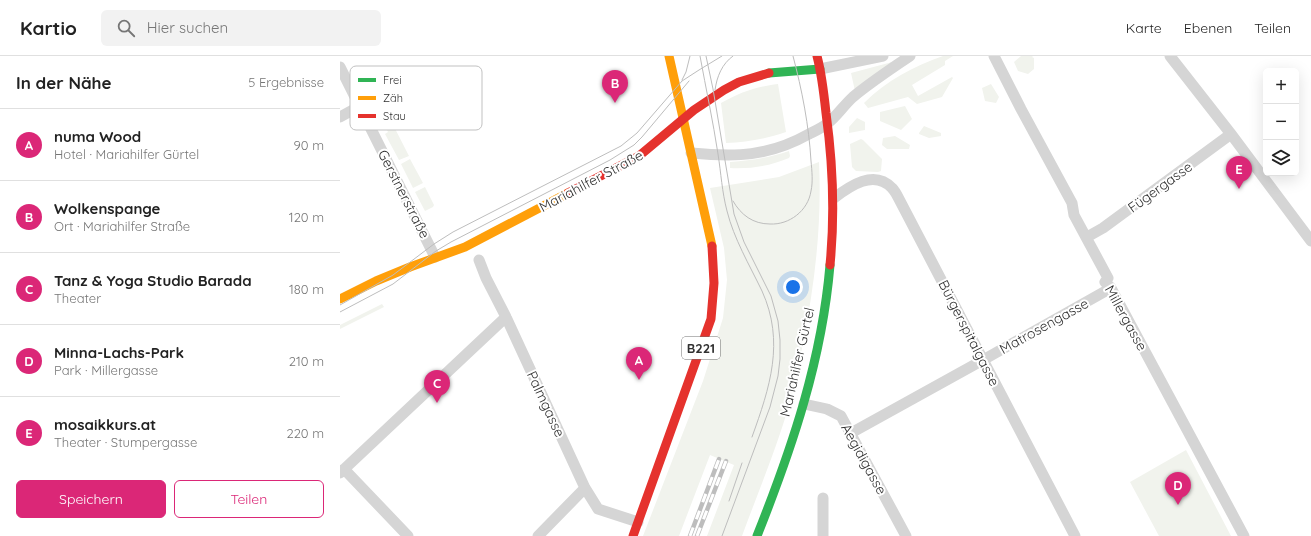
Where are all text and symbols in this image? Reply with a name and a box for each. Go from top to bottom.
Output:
search box [101,10,381,46]
text: Kartio [20,16,77,40]
icon: search [115,17,137,39]
text: Hier suchen [147,18,228,37]
text: Karte [1126,19,1162,37]
text: Ebenen [1184,19,1232,37]
text: Teilen [1254,19,1291,37]
legend [350,66,482,130]
map controls [1263,68,1299,176]
button: + [1263,68,1299,104]
pin: B [602,70,628,103]
text: In der Nähe [16,72,112,93]
text: Frei [383,73,402,87]
text: 5 Ergebnisse [248,74,324,90]
text: Zäh [383,91,403,105]
button: − [1263,104,1299,140]
text: Stau [383,109,406,123]
text: numa Wood [54,127,141,146]
text: A [25,137,33,153]
text: 90 m [294,137,324,153]
button: layers [1263,140,1299,176]
text: Hotel · Mariahilfer Gürtel [54,146,199,162]
street label: Mariahilfer Straße [536,146,646,216]
street label: Gerstnerstraße [374,147,434,241]
pin: E [1226,156,1252,189]
street label: Fügergasse [1124,158,1196,216]
text: Wolkenspange [54,199,160,218]
text: B [25,209,33,225]
text: 120 m [289,209,324,225]
text: Ort · Mariahilfer Straße [54,218,190,234]
text: Tanz & Yoga Studio Barada [54,271,252,290]
your location [783,277,803,297]
street label: Bürgerspitalgasse [935,277,1004,389]
text: C [25,281,33,297]
text: 180 m [289,281,324,297]
street label: Millergasse [1101,282,1151,354]
text: Theater [54,290,101,306]
street label: Matrosengasse [996,294,1092,358]
street label: Mariahilfer Gürtel [776,306,818,418]
road number: B221 [682,337,720,359]
text: Minna-Lachs-Park [54,343,184,362]
pin: A [626,347,652,380]
text: D [24,353,34,369]
text: 210 m [289,353,324,369]
text: Park · Millergasse [54,362,158,378]
street label: Palmgasse [523,368,569,440]
pin: C [424,370,450,403]
text: mosaikkurs.at [54,415,156,434]
street label: Aegidigasse [837,420,891,498]
text: E [25,425,33,441]
text: 220 m [286,425,324,441]
text: Theater · Stumpergasse [54,434,197,450]
pin: D [1165,472,1191,505]
button: Speichern [16,480,166,518]
button: Teilen [174,480,324,518]

